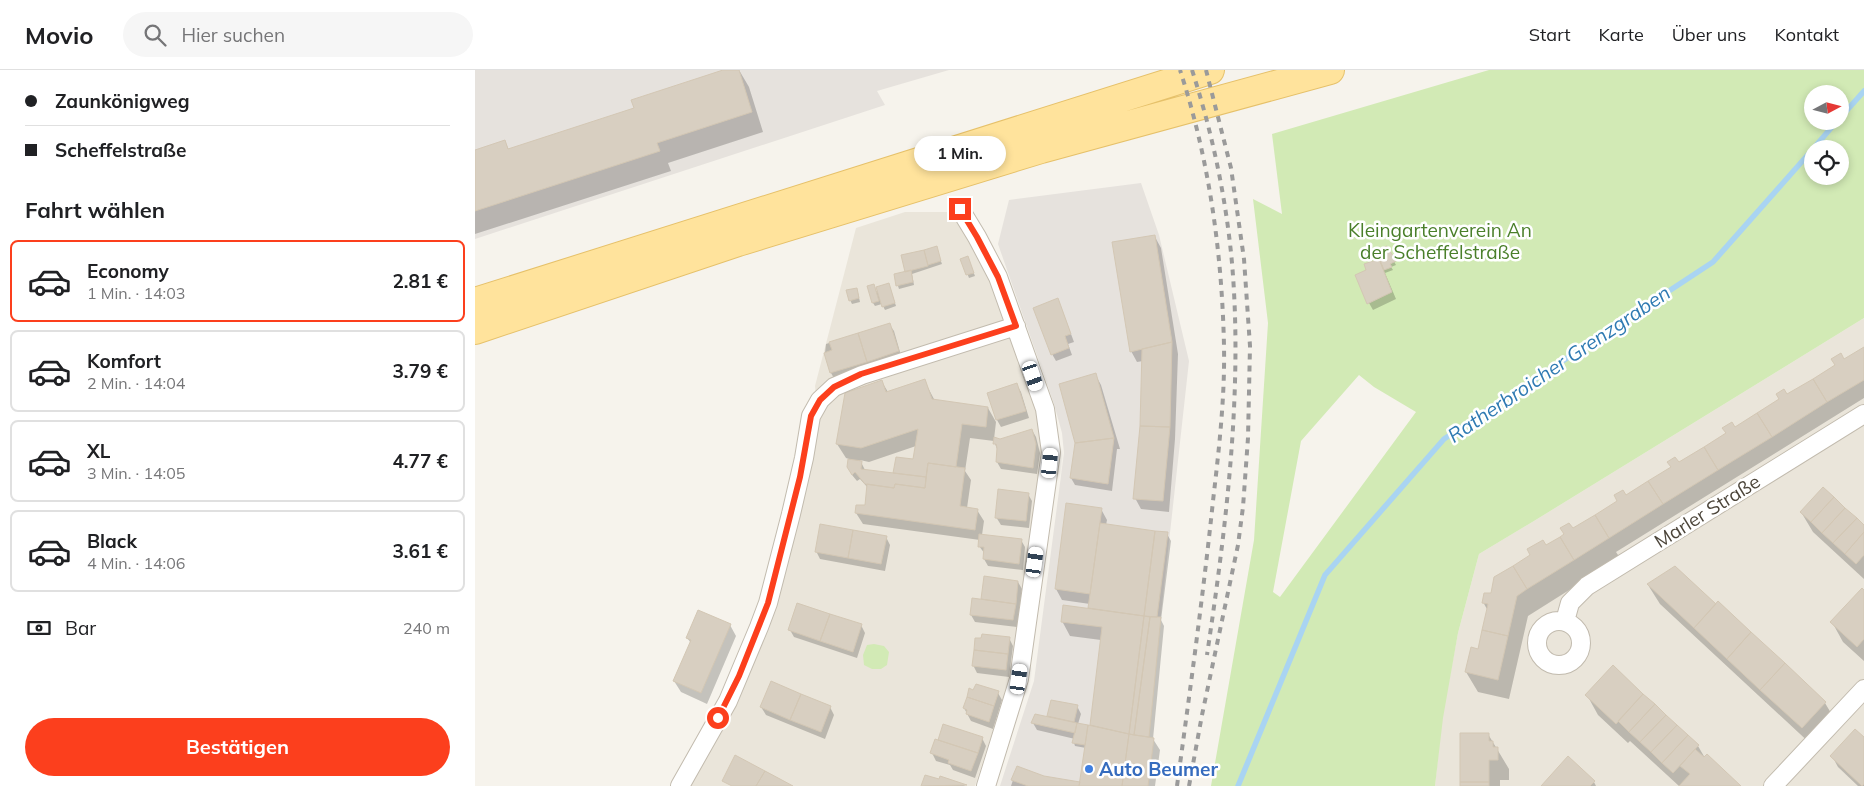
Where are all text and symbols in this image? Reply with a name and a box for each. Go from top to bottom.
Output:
search box [123,12,473,57]
text: Movio [25,20,93,50]
icon: search [141,21,169,49]
text: Hier suchen [181,23,285,47]
text: Start [1529,23,1570,46]
text: Karte [1598,23,1644,46]
text: Über uns [1672,23,1747,46]
text: Kontakt [1775,23,1839,46]
north arrow [1804,85,1849,130]
map controls [1804,85,1849,185]
text: Zaunkönigweg [55,89,190,113]
callout: 1 Min. [914,136,1006,172]
text: Scheffelstraße [55,138,186,162]
button: locate [1804,140,1849,185]
text: 1 Min. [937,143,983,163]
text: Fahrt wählen [25,196,165,224]
route end [949,198,971,220]
park label: Kleingartenverein An der Scheffelstraße [1348,218,1532,264]
icon: car [27,259,72,304]
text: Economy [87,259,169,283]
text: 2.81 € [392,269,448,293]
water label: Ratherbroicher Grenzgraben [1443,280,1675,448]
text: 1 Min. · 14:03 [87,283,185,303]
icon: car [27,349,72,394]
text: Komfort [87,349,161,373]
text: 3.79 € [392,359,448,383]
car [1021,359,1044,393]
text: 2 Min. · 14:04 [87,373,185,393]
icon: car [27,439,72,484]
text: XL [87,439,110,463]
car [1040,447,1059,479]
text: 4.77 € [392,449,448,473]
text: 3 Min. · 14:05 [87,463,185,483]
street label: Marler Straße [1650,469,1764,553]
icon: car [27,529,72,574]
text: Black [87,529,137,553]
text: 3.61 € [392,539,448,563]
car [1025,546,1044,578]
text: 4 Min. · 14:06 [87,553,185,573]
icon: cash [25,614,53,642]
text: Bar [65,616,96,640]
text: 240 m [403,618,450,638]
car [1009,663,1028,695]
route start [707,707,729,729]
button: Bestätigen [25,718,450,776]
place label: Auto Beumer [1099,757,1218,781]
marker: Auto Beumer [1083,763,1095,775]

